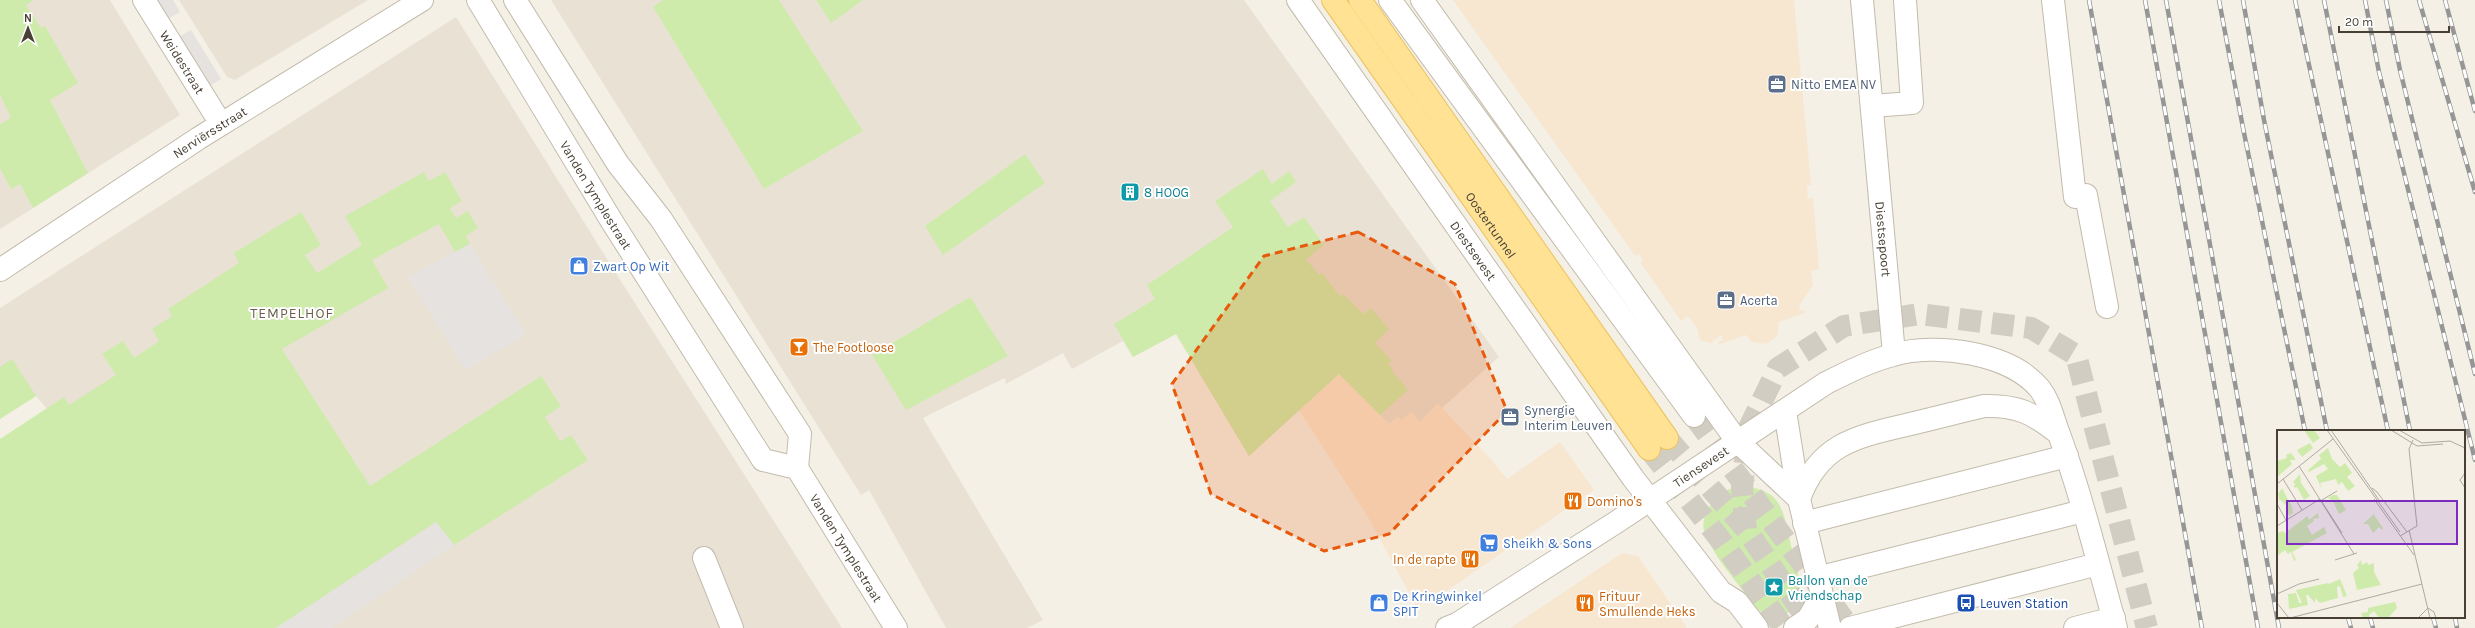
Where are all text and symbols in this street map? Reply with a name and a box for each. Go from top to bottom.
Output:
north arrow [8,8,48,48]
scale bar [2339,8,2449,34]
text: N [24,12,32,25]
text: 20 m [2345,15,2373,29]
street label: Weidestraat [157,28,208,97]
office icon: Nitto EMEA NV [1766,73,1788,95]
place label: Nitto EMEA NV [1791,77,1877,92]
street label: Nerviërsstraat [170,103,249,161]
street label: Vanden Tymplestraat [557,138,635,252]
building icon: 8 HOOG [1119,181,1141,203]
place label: 8 HOOG [1144,185,1189,200]
street label: Oostertunnel [1463,189,1520,261]
street label: Diestsepoort [1873,201,1895,278]
street label: Diestsevest [1448,218,1500,283]
shop icon: Zwart Op Wit [568,255,590,277]
place label: Zwart Op Wit [593,259,670,274]
office icon: Acerta [1715,289,1737,311]
place label: Acerta [1740,293,1778,308]
district label: TEMPELHOF [250,305,334,322]
bar icon: The Footloose [788,336,810,358]
place label: The Footloose [813,340,894,355]
place label: Synergie Interim Leuven [1524,403,1613,433]
office icon: Synergie Interim Leuven [1499,406,1521,428]
inset map [2277,430,2465,618]
street label: Tiensevest [1670,442,1731,490]
restaurant icon: Domino's [1562,490,1584,512]
street label: Vanden Tymplestraat [807,491,886,605]
place label: Domino's [1587,494,1642,509]
supermarket icon: Sheikh & Sons [1478,532,1500,554]
place label: Sheikh & Sons [1503,536,1592,551]
restaurant icon: In de rapte [1459,548,1481,570]
place label: In de rapte [1393,552,1456,567]
place label: Ballon van de Vriendschap [1788,573,1868,603]
place icon: Ballon van de Vriendschap [1763,576,1785,598]
place label: De Kringwinkel SPIT [1393,589,1482,619]
place label: Frituur Smullende Heks [1599,589,1696,619]
shop icon: De Kringwinkel SPIT [1368,592,1390,614]
restaurant icon: Frituur Smullende Heks [1574,592,1596,614]
bus stop icon: Leuven Station [1955,592,1977,614]
place label: Leuven Station [1980,596,2068,611]

